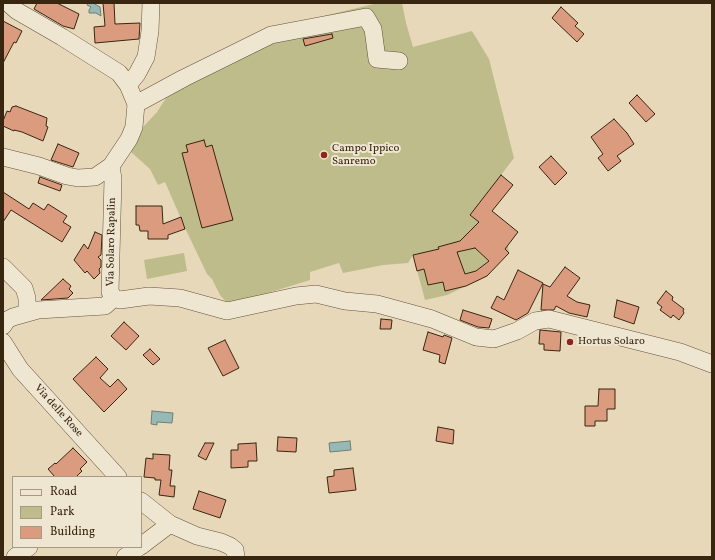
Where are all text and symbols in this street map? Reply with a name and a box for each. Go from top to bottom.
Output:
place label: Campo Ippico Sanremo [332,142,399,168]
marker: Campo Ippico Sanremo [319,150,329,160]
street label: Via Solaro Rapalin [105,197,119,287]
place label: Hortus Solaro [578,335,645,349]
marker: Hortus Solaro [565,337,575,347]
street label: Via delle Rose [31,382,85,440]
legend [12,476,142,548]
text: Road [50,484,77,500]
text: Park [50,504,75,520]
text: Building [50,524,95,540]

